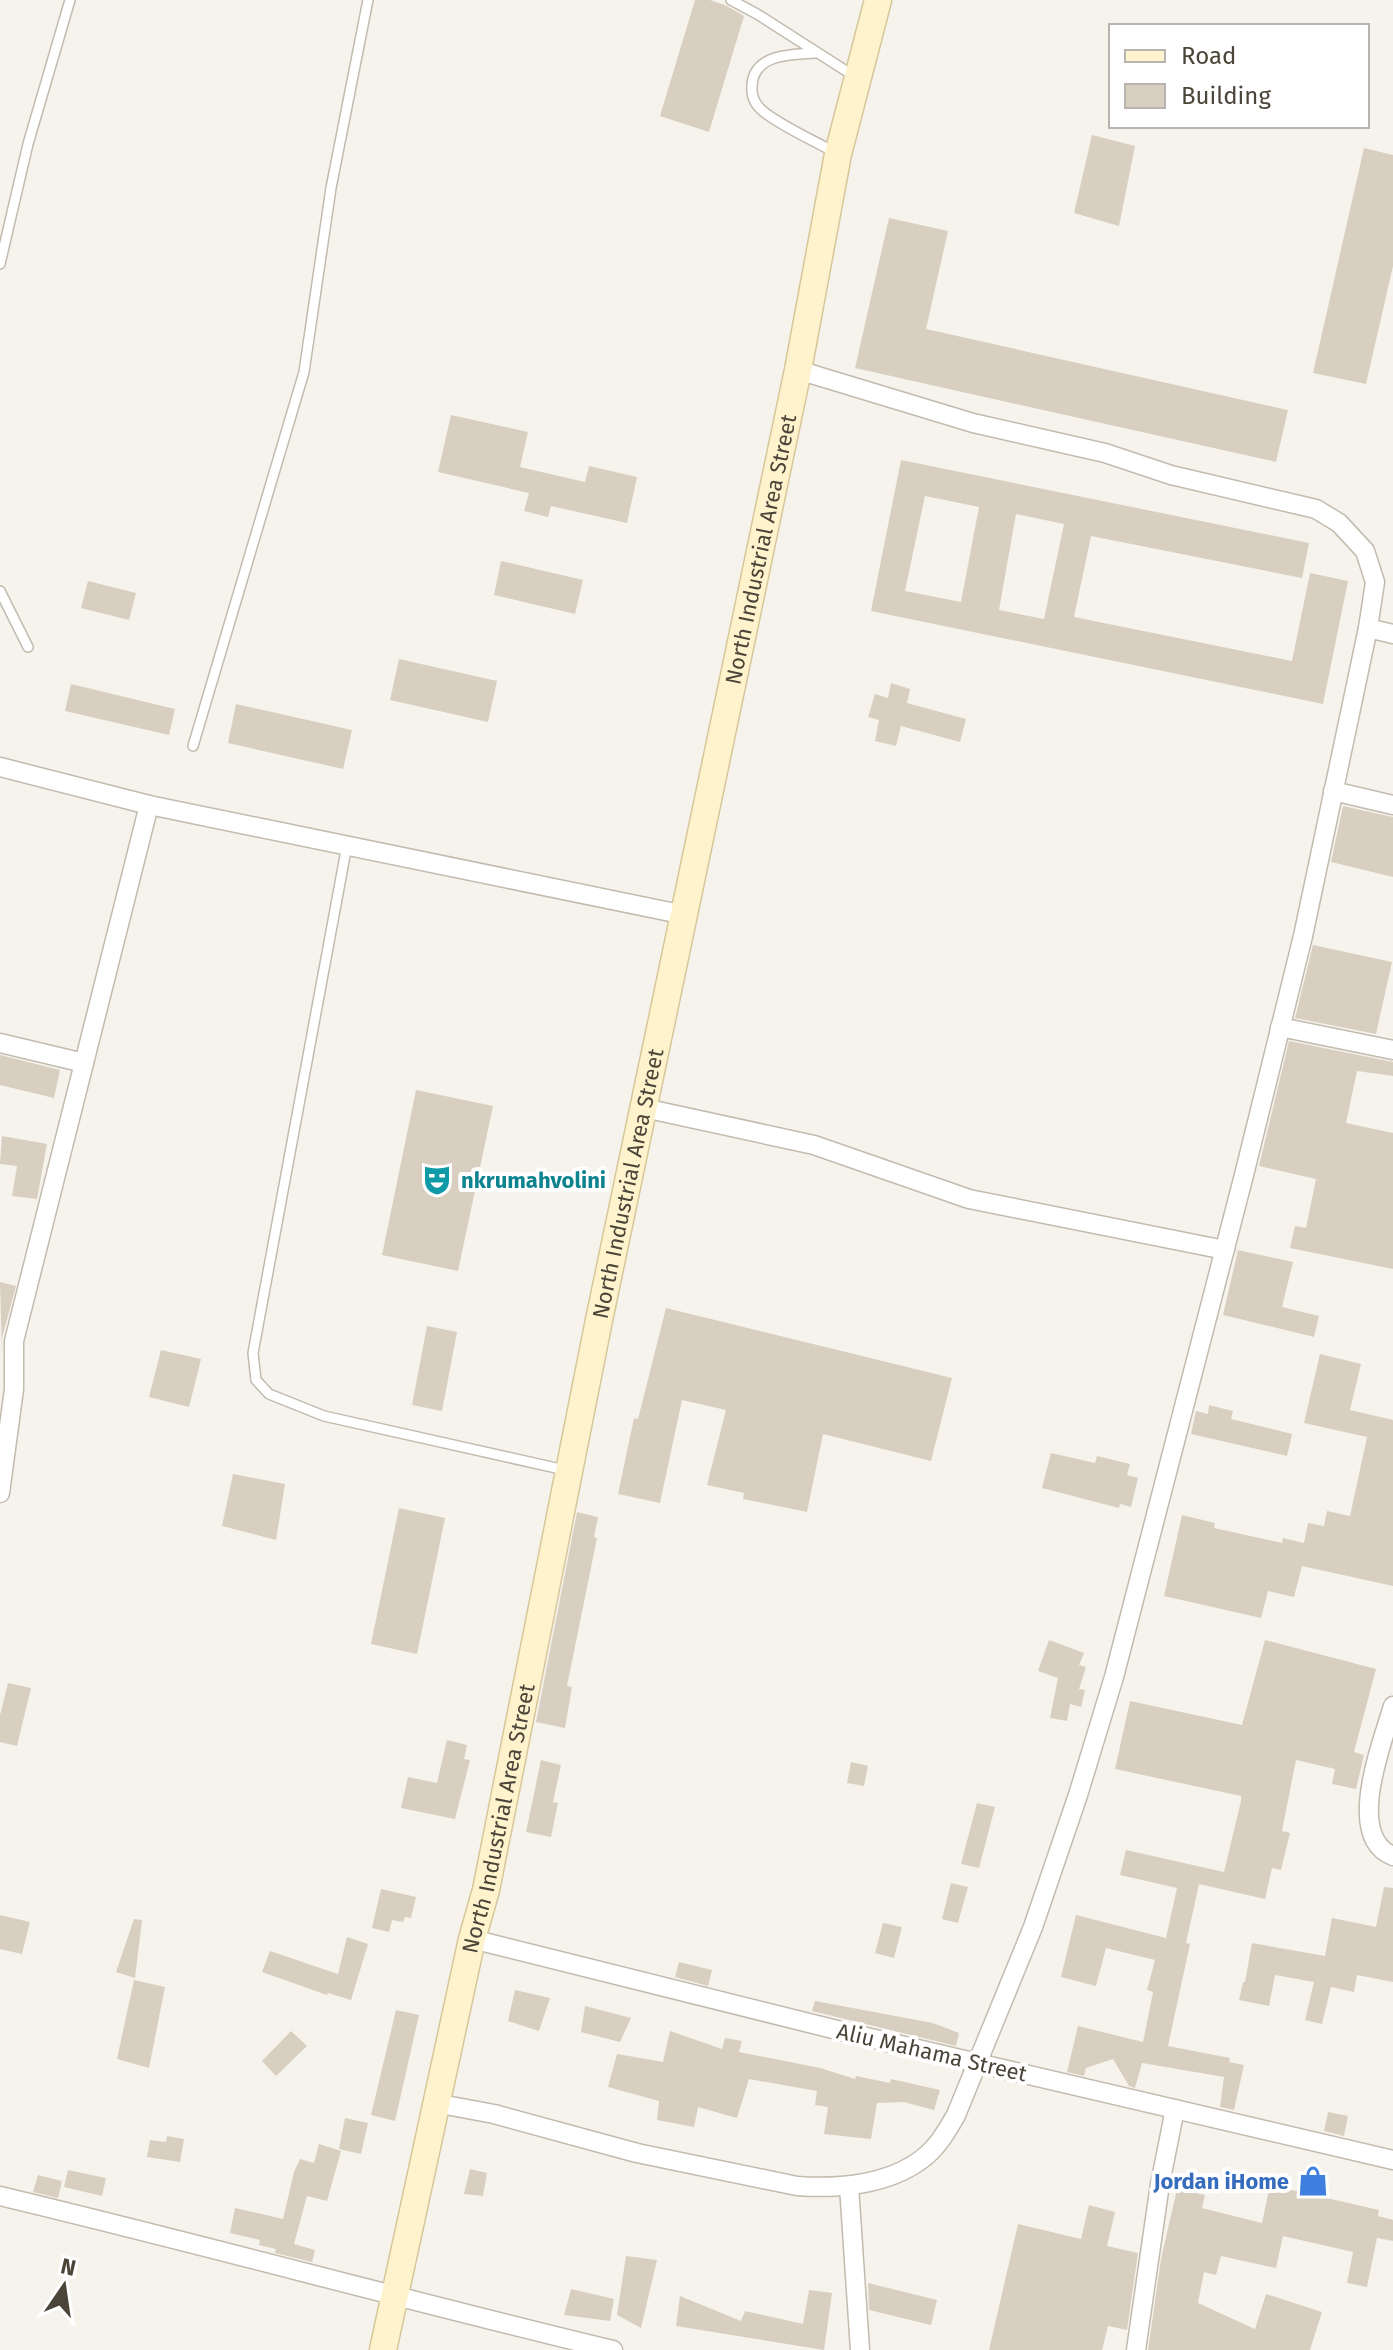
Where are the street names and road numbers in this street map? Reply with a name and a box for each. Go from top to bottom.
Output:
street label: North Industrial Area Street [719,412,802,687]
street label: North Industrial Area Street [587,1046,670,1321]
street label: North Industrial Area Street [456,1681,541,1956]
street label: Aliu Mahama Street [834,2017,1030,2087]

